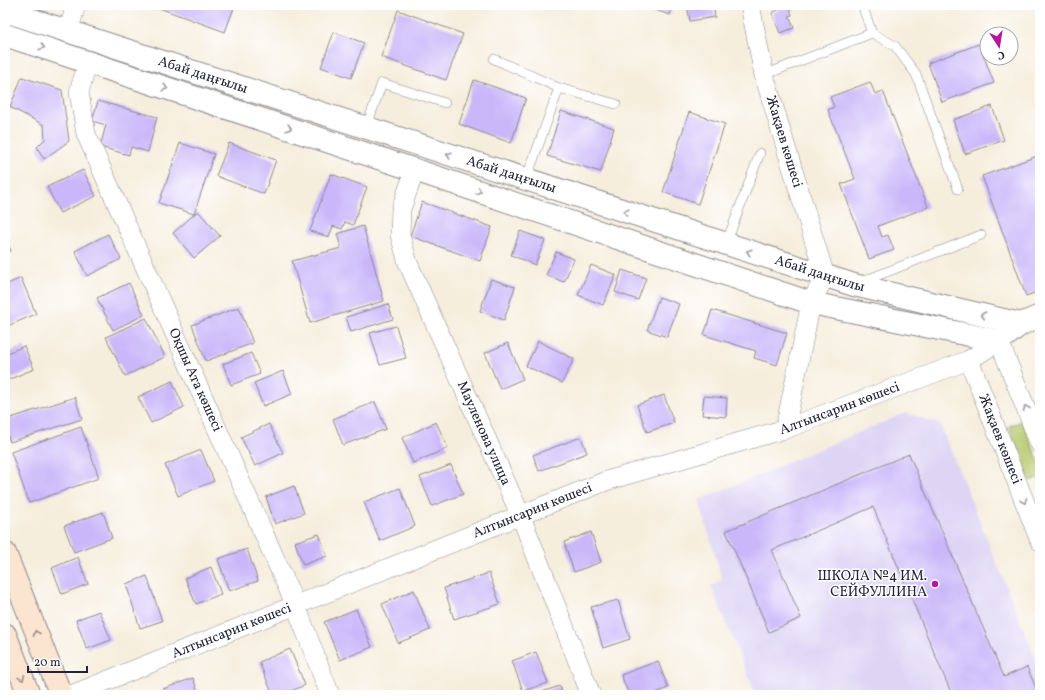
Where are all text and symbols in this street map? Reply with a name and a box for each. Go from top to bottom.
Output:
north arrow [979,26,1019,66]
one-way arrow [38,42,45,51]
text: С [996,46,1006,62]
street label: Абай даңғылы [156,52,250,98]
one-way arrow [162,83,169,92]
street label: Жақаев көшесі [761,93,807,190]
one-way arrow [285,123,292,132]
one-way arrow [445,151,452,160]
street label: Абай даңғылы [464,151,559,198]
one-way arrow [475,186,482,195]
one-way arrow [622,208,629,217]
one-way arrow [746,248,753,257]
street label: Абай даңғылы [772,251,866,297]
one-way arrow [980,311,986,319]
street label: Оқшы Ата көшесі [164,325,227,435]
street label: Алтынсарин көшесі [777,377,903,440]
street label: Мауленова улица [452,378,516,488]
street label: Жақаев көшесі [974,391,1026,487]
one-way arrow [1022,404,1030,411]
street label: Алтынсарин көшесі [470,478,595,543]
one-way arrow [1020,497,1028,504]
place label: ШКОЛА №4 ИМ. СЕЙФУЛЛИНА [817,567,927,602]
marker: ШКОЛА №4 ИМ. СЕЙФУЛЛИНА [930,579,940,589]
street label: Алтынсарин көшесі [169,598,294,663]
one-way arrow [33,629,41,636]
scale bar [28,648,87,674]
text: 20 m [34,655,61,671]
one-way arrow [18,674,26,681]

